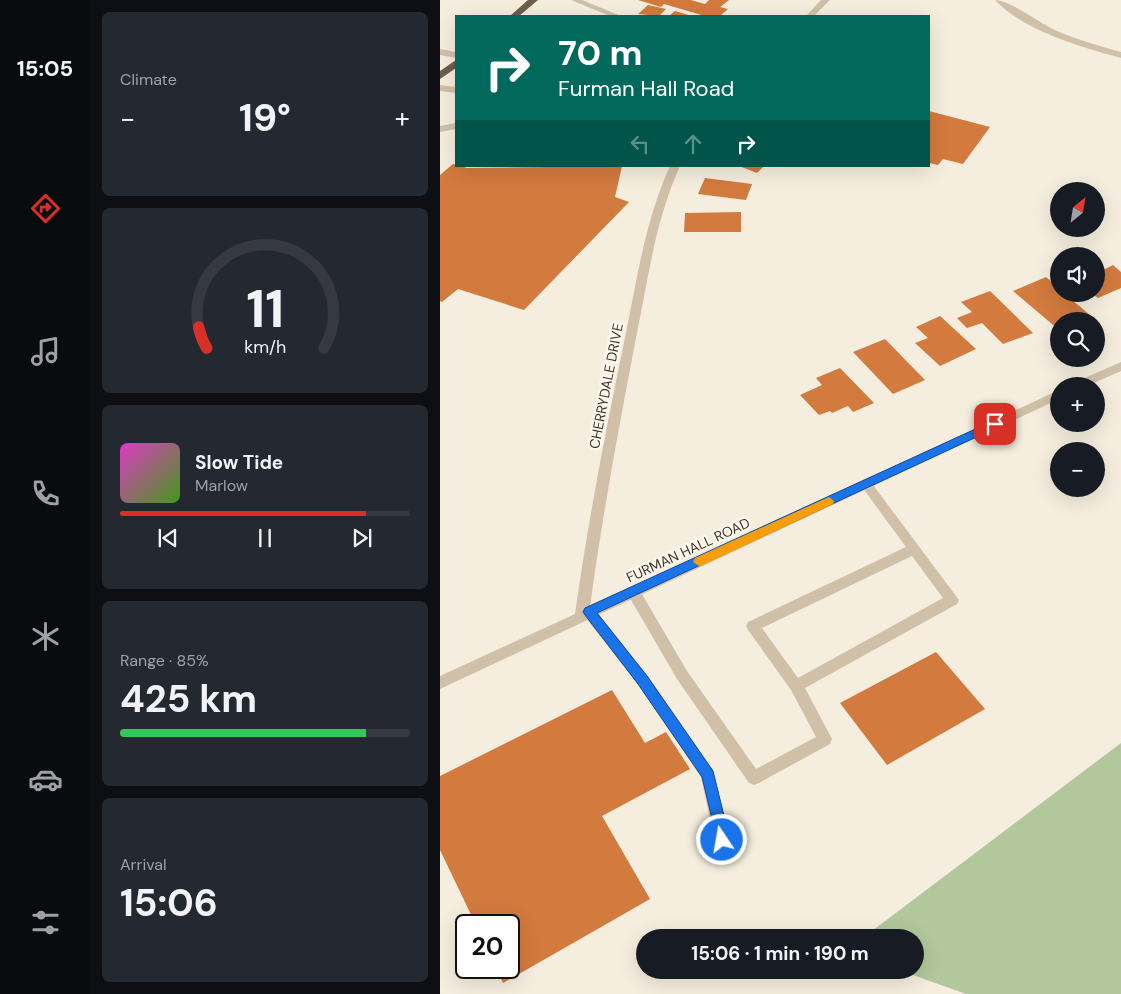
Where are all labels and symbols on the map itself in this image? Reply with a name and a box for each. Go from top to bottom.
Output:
north arrow [1050,182,1105,238]
street label: CHERRYDALE DRIVE [585,322,627,450]
pin [974,403,1016,445]
street label: FURMAN HALL ROAD [623,513,753,587]
position arrow [695,813,747,865]
speed limit sign: 20 [455,914,520,979]

